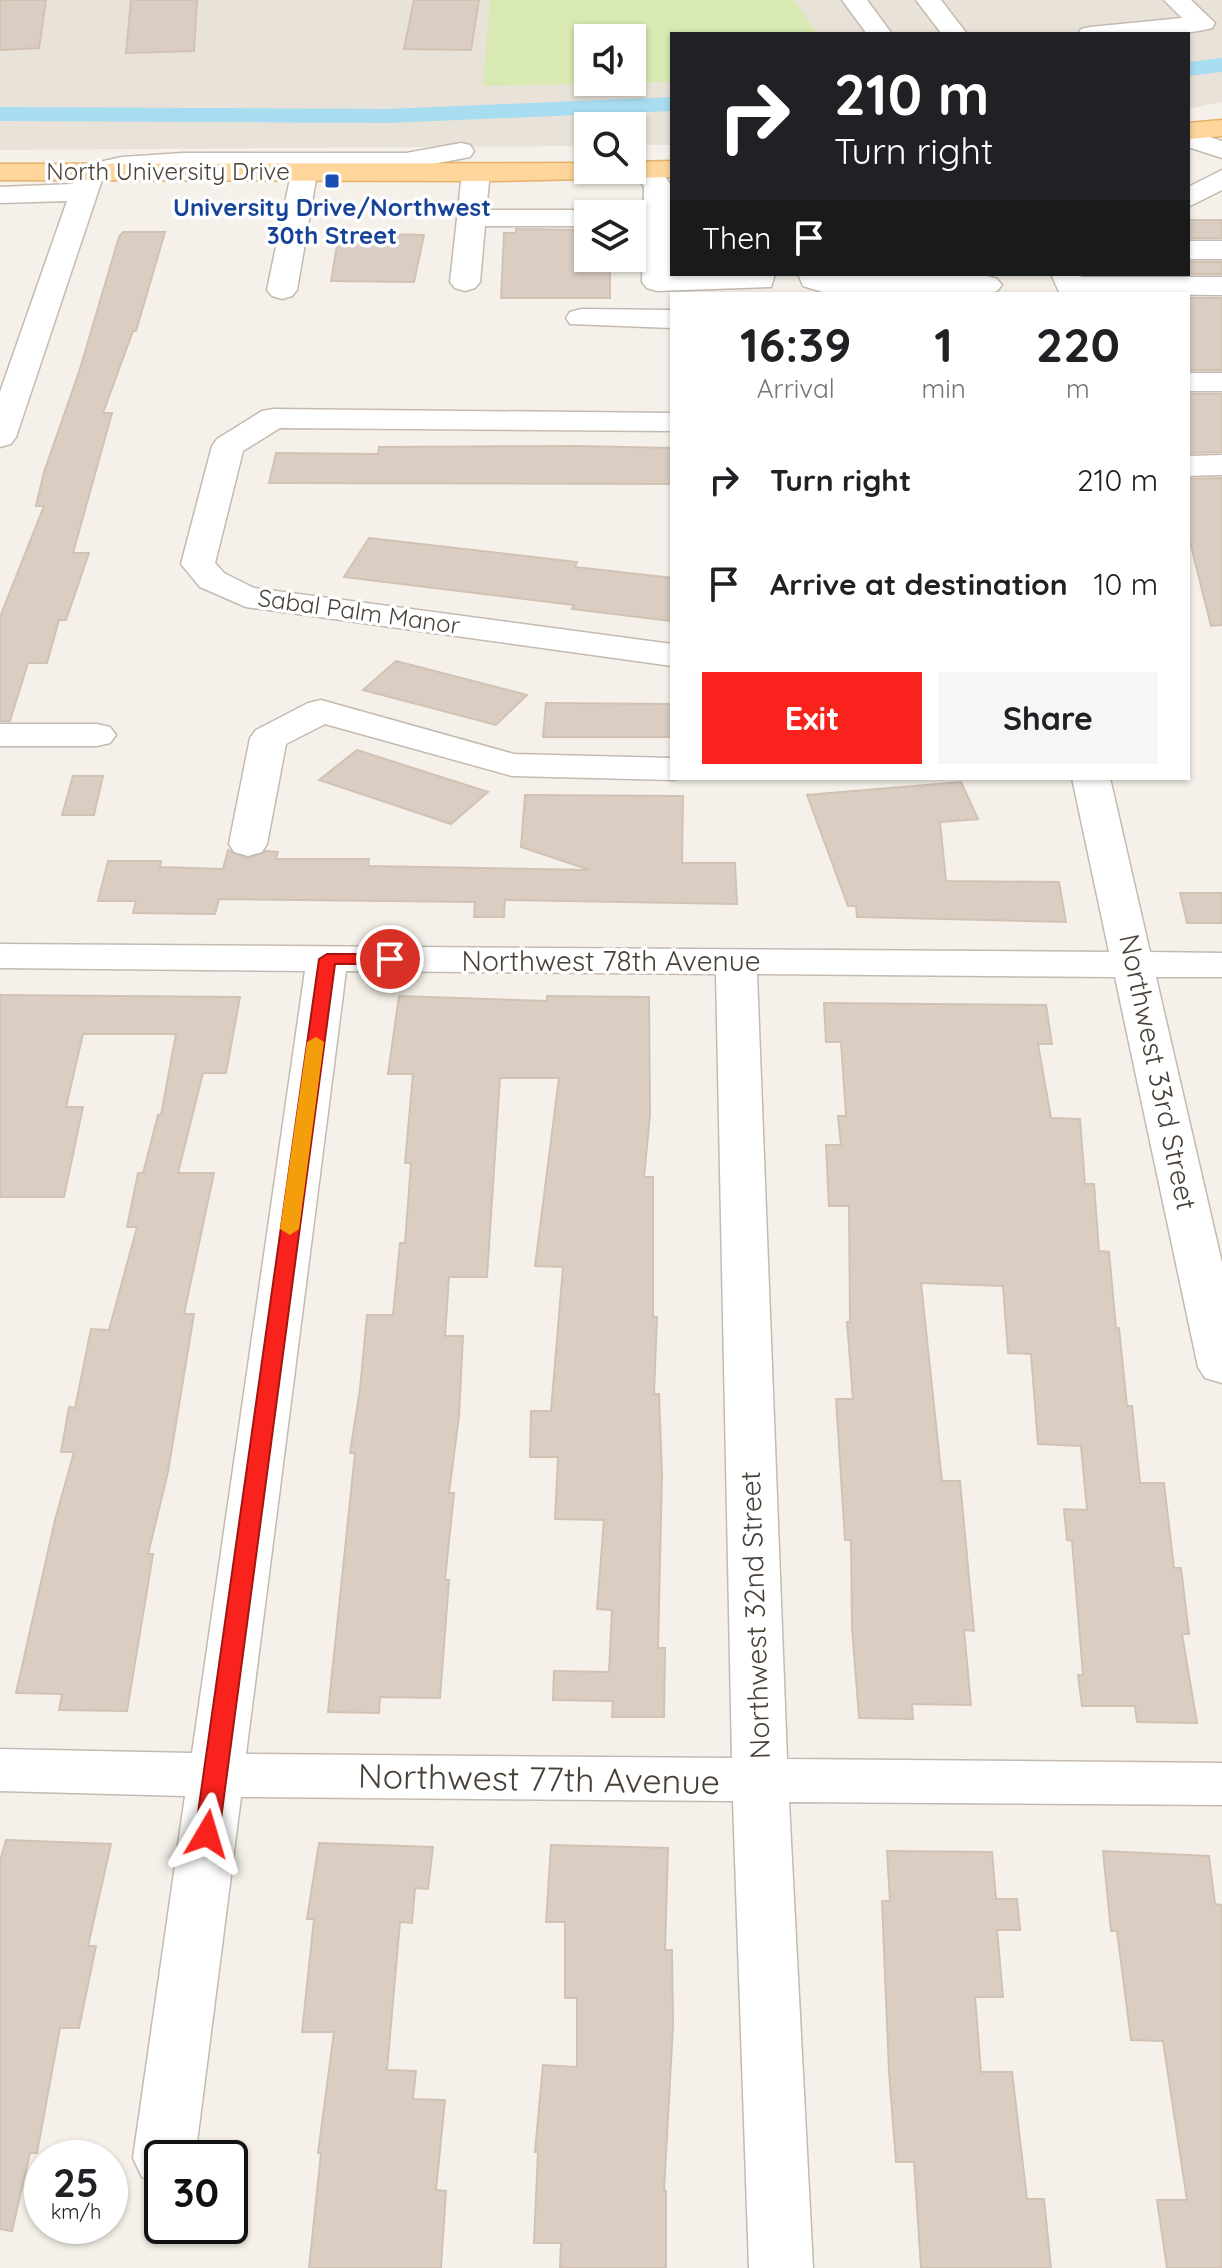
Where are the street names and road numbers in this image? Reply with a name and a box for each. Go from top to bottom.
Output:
street label: North University Drive [46,156,290,186]
street label: Sabal Palm Manor [256,582,462,640]
street label: Northwest 33rd Street [1112,931,1205,1213]
street label: Northwest 78th Avenue [462,943,760,978]
street label: Northwest 32nd Street [732,1470,777,1760]
street label: Northwest 77th Avenue [358,1754,720,1803]

